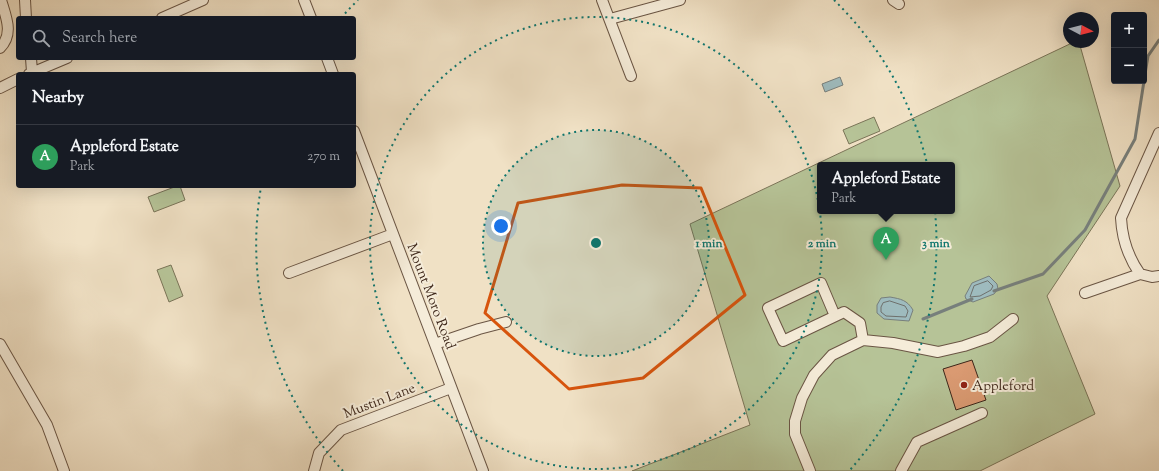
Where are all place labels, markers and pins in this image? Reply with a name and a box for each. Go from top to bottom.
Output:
pin: A [873,227,899,260]
centre of rings [589,236,603,250]
place label: Appleford [972,377,1034,397]
marker: Appleford [959,380,969,390]

